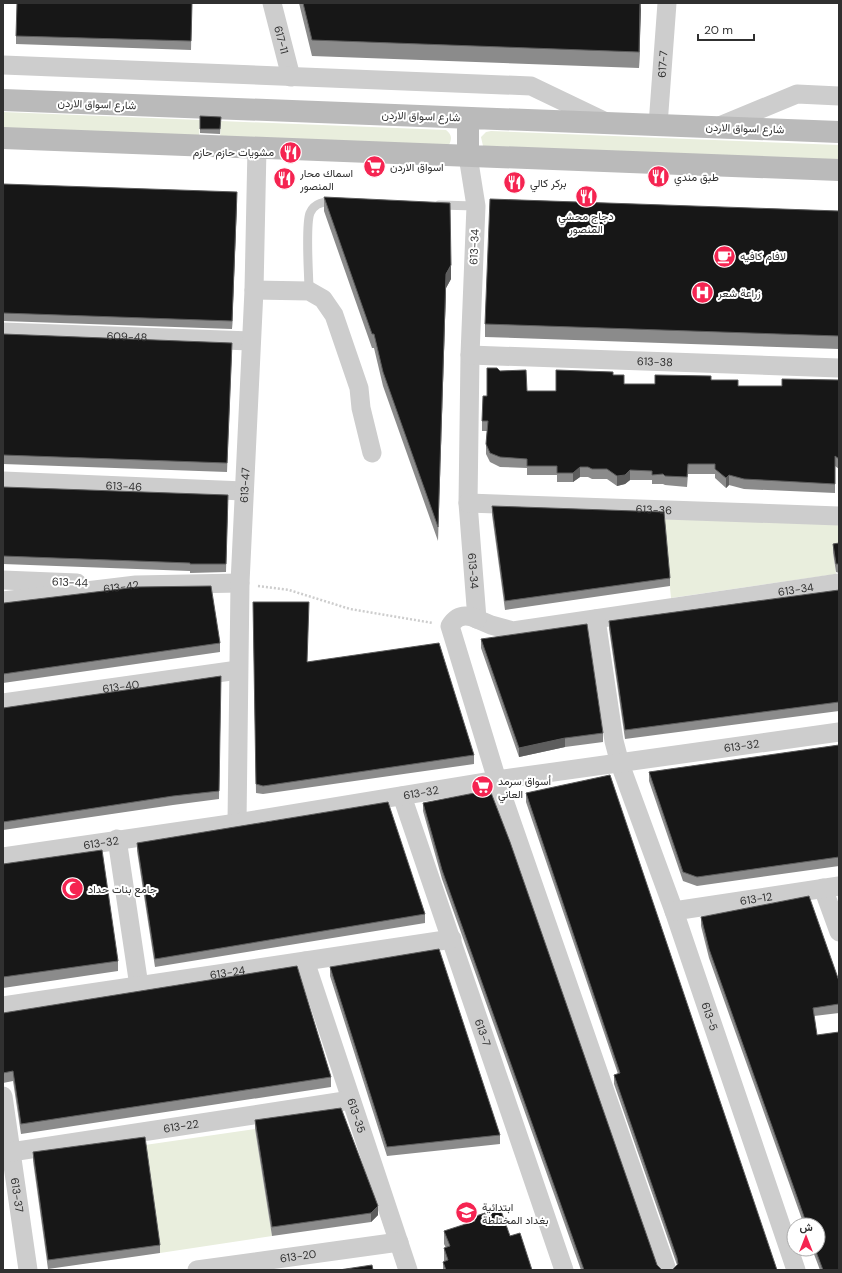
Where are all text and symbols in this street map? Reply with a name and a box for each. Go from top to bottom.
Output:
scale bar [698,16,754,42]
text: 20 m [704,22,733,38]
street label: 617-11 [271,24,292,55]
street label: 617-7 [655,50,670,78]
street label: شارع اسواق الاردن [57,96,137,113]
street label: شارع اسواق الاردن [381,108,461,125]
street label: شارع اسواق الاردن [705,120,785,137]
restaurant icon: مشويات حازم حازم [277,139,303,165]
place label: مشويات حازم حازم [193,145,274,160]
supermarket icon: اسواق الاردن [361,154,387,180]
place label: اسواق الاردن [390,160,444,174]
restaurant icon: طبق مندي [645,164,671,190]
restaurant icon: اسماك محار المنصور [271,166,297,192]
place label: اسماك محار المنصور [299,166,353,193]
restaurant icon: بركر كالي [501,170,527,196]
place label: طبق مندي [674,170,719,187]
place label: بركر كالي [530,176,567,193]
restaurant icon: دجاج محشي المنصور [573,183,599,209]
place label: دجاج محشي المنصور [558,209,614,236]
street label: 613-34 [466,228,482,265]
cafe icon: لافام كافيه [712,243,738,269]
place label: لافام كافيه [740,249,786,264]
hospital icon: زراعة شعر [689,280,715,306]
place label: زراعة شعر [717,286,761,300]
street label: 609-48 [106,329,148,344]
street label: 613-38 [637,354,673,369]
street label: 613-47 [237,467,253,503]
street label: 613-46 [105,478,142,494]
street label: 613-36 [636,502,672,517]
street label: 613-34 [465,553,482,590]
street label: 613-44 [52,574,89,590]
street label: 613-42 [103,578,140,596]
street label: 613-34 [777,580,815,599]
street label: 613-40 [102,677,140,696]
street label: 613-32 [723,736,760,755]
supermarket icon: أسواق سرمد العاني [470,774,496,800]
place label: أسواق سرمد العاني [498,774,551,804]
street label: 613-32 [402,783,440,802]
street label: 613-32 [82,833,120,852]
mosque icon: جامع بنات حداد [60,876,86,902]
place label: جامع بنات حداد [88,882,157,897]
street label: 613-12 [739,889,773,908]
street label: 613-24 [209,963,246,982]
street label: 613-5 [698,1000,721,1033]
street label: 613-7 [472,1017,494,1048]
street label: 613-35 [344,1096,369,1135]
street label: 613-22 [162,1116,200,1136]
street label: 613-37 [8,1177,27,1213]
school or university icon: ابتدائية بغداد المختلطة [454,1200,480,1226]
place label: ابتدائية بغداد المختلطة [482,1200,549,1227]
north arrow [786,1217,826,1257]
text: ش [799,1220,813,1234]
street label: 613-20 [279,1247,317,1265]

